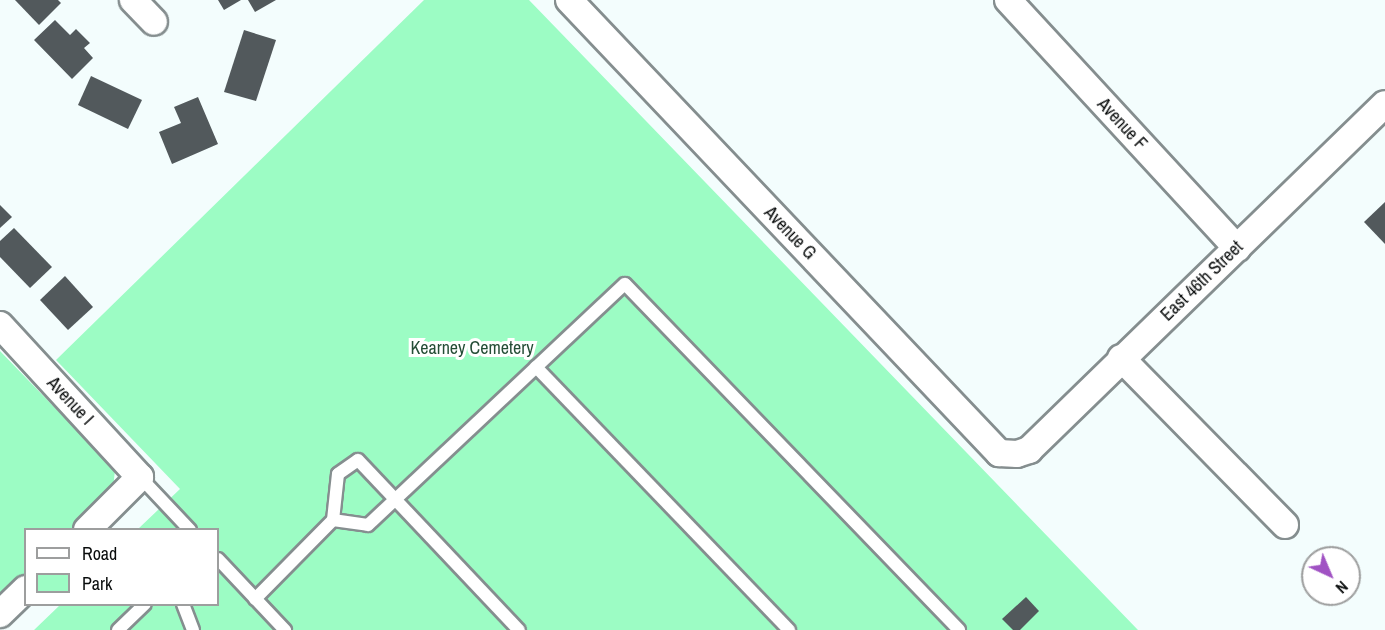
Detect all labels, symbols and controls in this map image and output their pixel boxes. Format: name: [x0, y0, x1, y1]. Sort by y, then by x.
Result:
street label: Avenue F: [1093, 94, 1151, 154]
street label: Avenue G: [760, 202, 820, 264]
street label: East 46th Street: [1156, 236, 1248, 326]
park label: Kearney Cemetery: [410, 337, 534, 359]
street label: Avenue I: [42, 372, 98, 430]
legend: [24, 528, 219, 606]
text: Road: [82, 541, 117, 566]
north arrow: [1301, 546, 1361, 606]
text: Park: [82, 571, 112, 596]
text: N: [1331, 576, 1353, 599]

